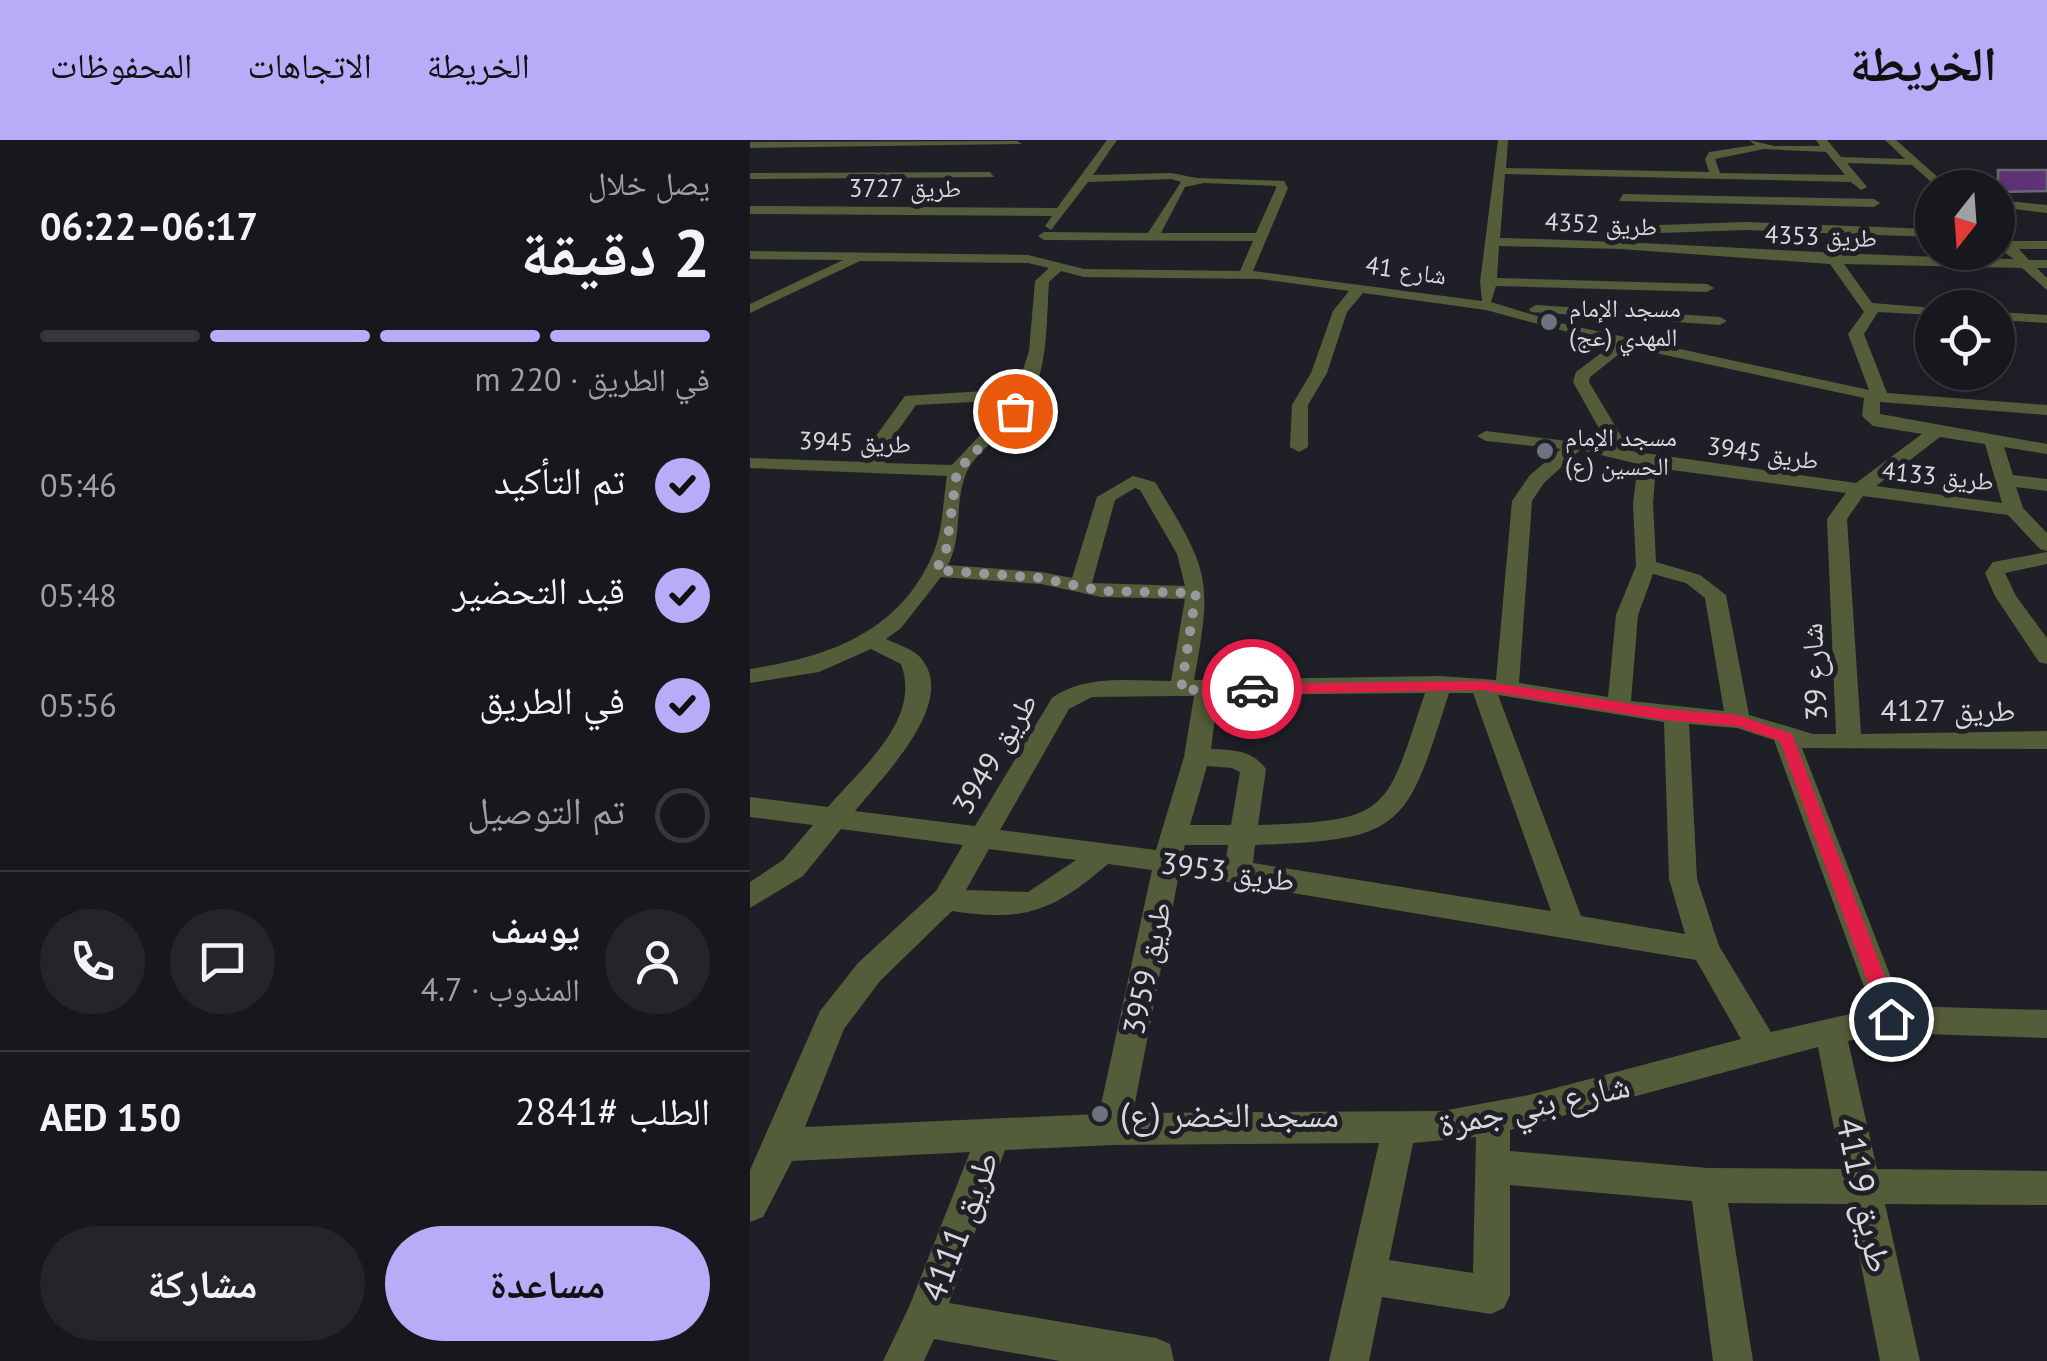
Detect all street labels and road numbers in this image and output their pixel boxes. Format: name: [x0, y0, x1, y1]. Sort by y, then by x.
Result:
street label: طريق 3727: [849, 172, 961, 204]
street label: طريق 4352: [1544, 205, 1658, 243]
street label: طريق 4353: [1764, 218, 1878, 254]
street label: شارع 41: [1363, 248, 1449, 292]
street label: طريق 3945: [798, 424, 912, 460]
street label: طريق 3945: [1705, 429, 1821, 477]
street label: طريق 4133: [1880, 454, 1996, 498]
street label: شارع 39: [1791, 622, 1836, 722]
street label: طريق 3949: [943, 685, 1045, 821]
street label: طريق 4127: [1881, 690, 2015, 729]
street label: طريق 3953: [1158, 842, 1298, 900]
street label: طريق 3959: [1113, 898, 1179, 1038]
street label: شارع بني جمرة: [1434, 1061, 1635, 1152]
street label: طريق 4119: [1826, 1113, 1904, 1277]
street label: طريق 4111: [909, 1144, 1009, 1308]

